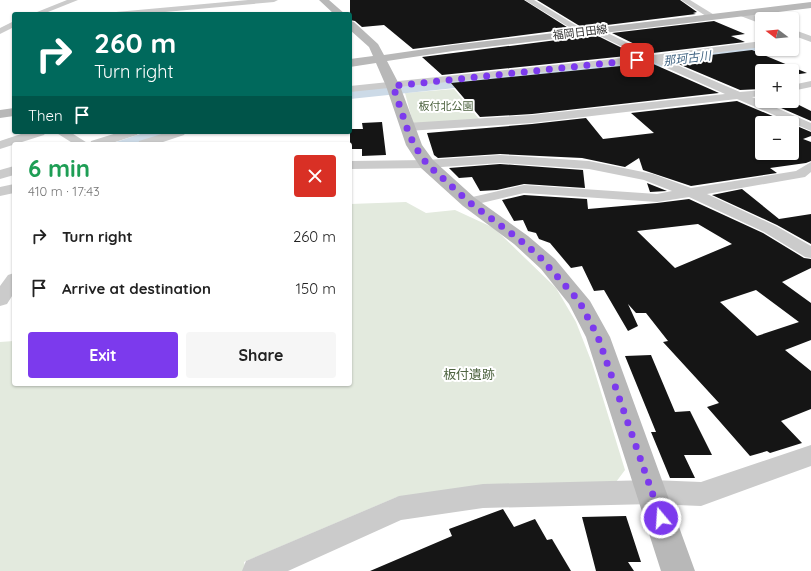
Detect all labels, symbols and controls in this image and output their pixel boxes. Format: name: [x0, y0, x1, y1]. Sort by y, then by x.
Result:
north arrow: [755, 12, 799, 56]
map controls: [755, 12, 799, 160]
street label: 福岡日田線: [552, 22, 608, 42]
text: 260 m: [94, 25, 176, 60]
icon: right: [28, 28, 80, 80]
pin: [620, 43, 654, 77]
water label: 那珂古川: [662, 47, 714, 68]
icon: arrive: [626, 49, 648, 71]
text: Turn right: [94, 60, 174, 83]
button: +: [755, 64, 799, 108]
park label: 板付北公園: [419, 99, 474, 113]
icon: arrive: [71, 104, 93, 126]
text: Then: [28, 106, 63, 125]
button: −: [755, 116, 799, 160]
text: 6 min: [28, 153, 90, 183]
button: close: [294, 155, 336, 197]
text: 410 m · 17:43: [28, 183, 100, 199]
icon: right: [28, 225, 50, 247]
text: Turn right: [62, 227, 133, 246]
text: 260 m: [293, 227, 336, 246]
icon: arrive: [28, 277, 50, 299]
text: Arrive at destination: [62, 279, 211, 298]
text: 150 m: [296, 279, 336, 298]
button: Exit: [28, 332, 178, 378]
button: Share: [186, 332, 336, 378]
park label: 板付遺跡: [443, 366, 495, 382]
position arrow: [640, 497, 682, 539]

